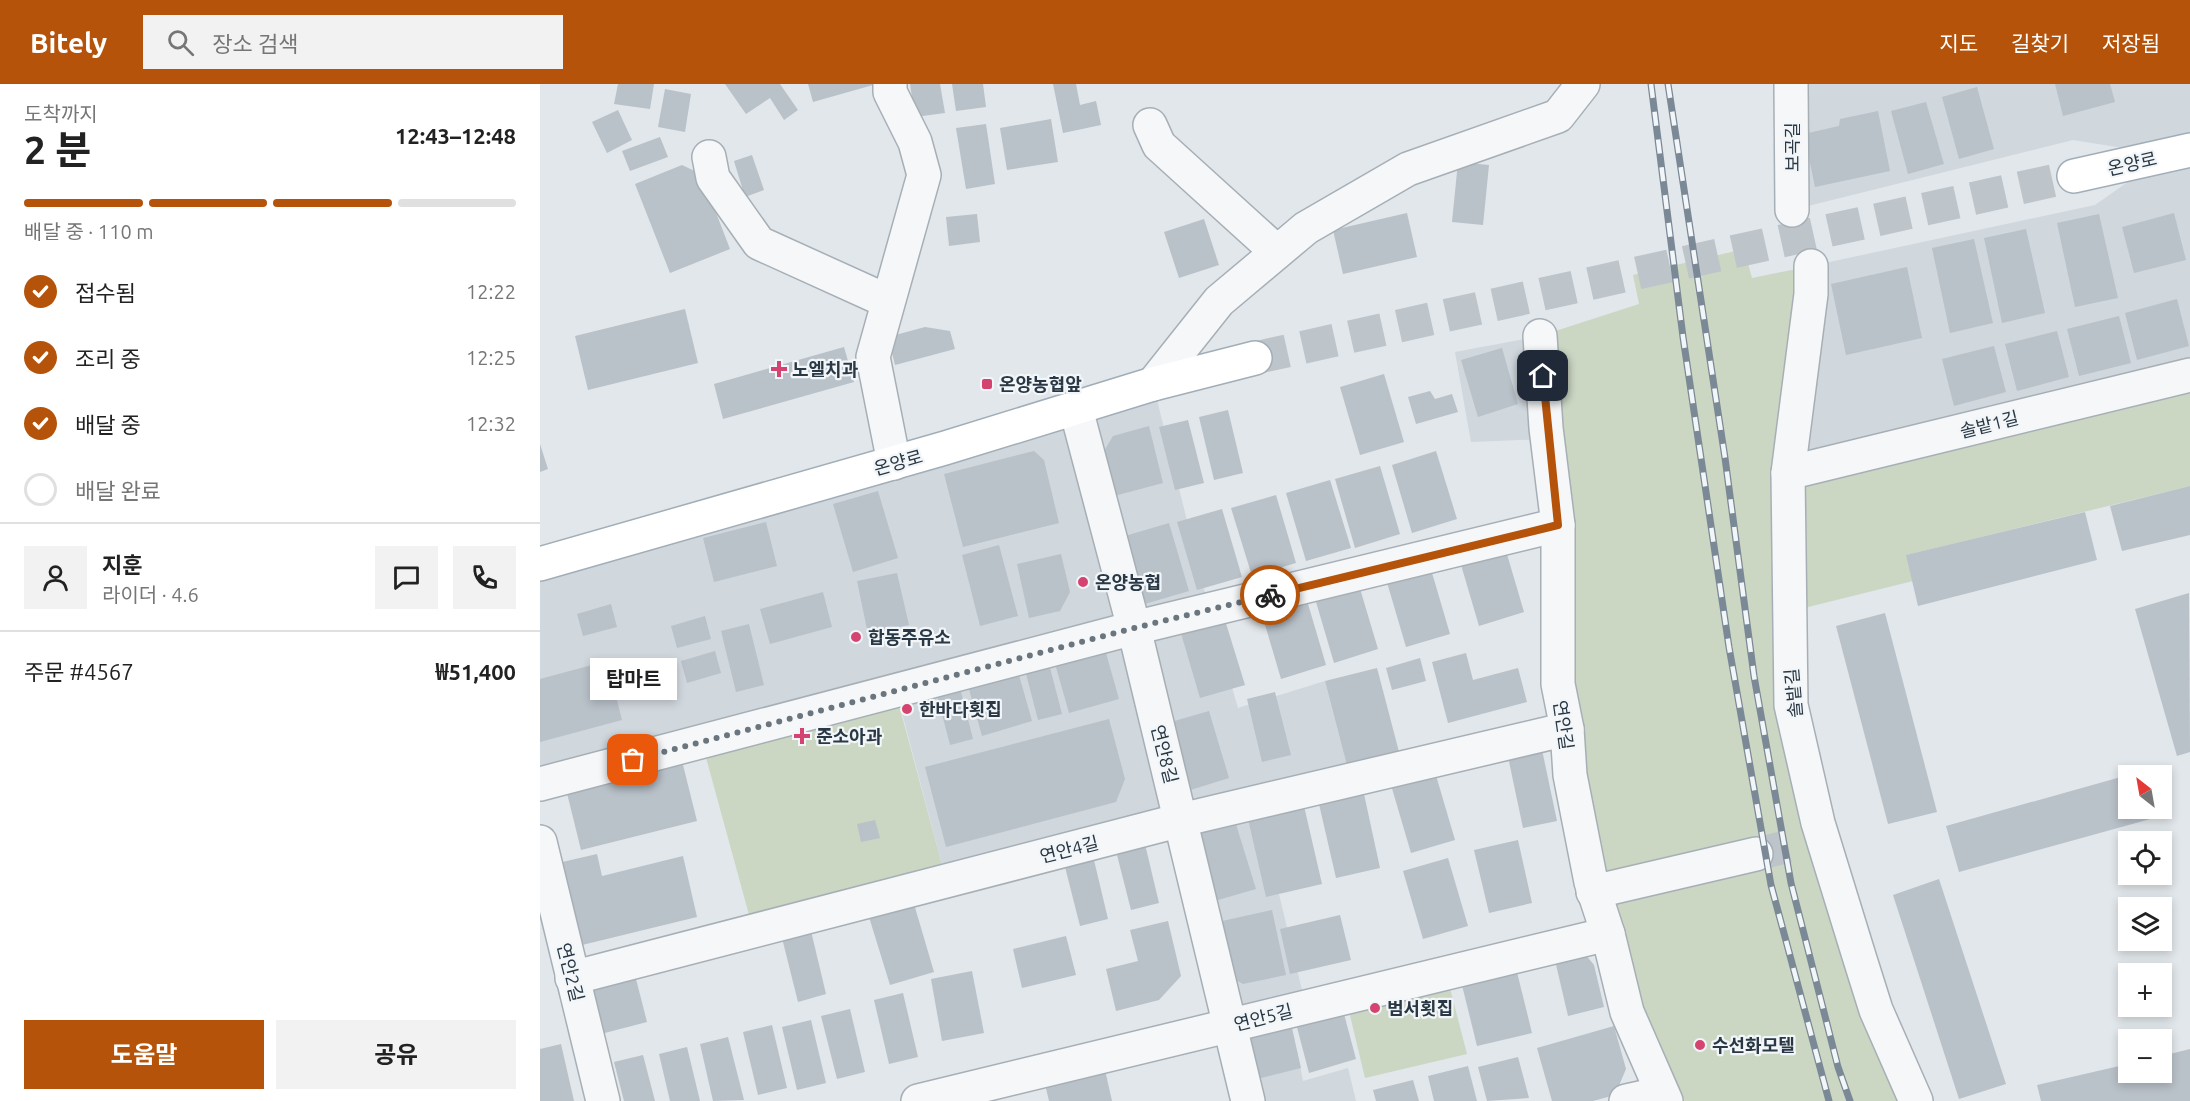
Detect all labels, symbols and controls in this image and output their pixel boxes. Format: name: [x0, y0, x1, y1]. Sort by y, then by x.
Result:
search box: [143, 15, 563, 69]
icon: search: [164, 26, 197, 59]
text: Bitely: [30, 27, 107, 58]
text: 장소 검색: [212, 31, 298, 56]
text: 지도: [1939, 31, 1978, 55]
text: 길찾기: [2011, 31, 2069, 55]
text: 저장됨: [2102, 31, 2160, 55]
text: 도착까지: [24, 102, 98, 125]
street label: 보곡길: [1782, 122, 1802, 172]
text: 12:43–12:48: [395, 123, 516, 148]
text: 2 분: [24, 128, 91, 171]
street label: 온양로: [2106, 148, 2158, 178]
text: 배달 중 · 110 m: [24, 220, 154, 243]
icon: check: [24, 275, 57, 308]
text: 접수됨: [75, 280, 136, 305]
text: 12:22: [466, 280, 516, 303]
icon: check: [24, 341, 57, 374]
text: 조리 중: [75, 346, 141, 371]
text: 12:25: [466, 346, 516, 369]
pin: [1517, 350, 1568, 401]
place label: 노엘치과: [792, 359, 859, 379]
icon: home: [1526, 359, 1559, 392]
marker: 노엘치과: [770, 360, 788, 378]
place label: 온양농협앞: [999, 374, 1082, 394]
marker: 온양농협앞: [980, 377, 994, 391]
icon: check: [24, 407, 57, 440]
street label: 솔밭1길: [1958, 407, 2020, 441]
text: 배달 중: [75, 412, 141, 437]
text: 12:32: [466, 412, 516, 435]
street label: 온양로: [871, 446, 925, 478]
text: 배달 완료: [75, 478, 161, 503]
button: person: [24, 546, 87, 609]
button: chat: [375, 546, 438, 609]
button: phone: [453, 546, 516, 609]
text: 지훈: [102, 552, 142, 577]
courier: [1240, 565, 1300, 625]
place label: 온양농협: [1095, 572, 1161, 592]
marker: 온양농협: [1076, 575, 1090, 589]
icon: bike: [1254, 579, 1287, 612]
text: 라이더 · 4.6: [102, 583, 199, 606]
place label: 합동주유소: [868, 627, 951, 647]
marker: 합동주유소: [849, 630, 863, 644]
callout: 탑마트: [590, 658, 676, 700]
text: 주문 #4567: [24, 659, 134, 684]
text: ₩51,400: [436, 659, 516, 684]
text: 탑마트: [606, 667, 661, 690]
street label: 솔밭길: [1781, 667, 1805, 719]
place label: 한바다횟집: [919, 699, 1002, 719]
street label: 연안길: [1551, 699, 1577, 751]
marker: 한바다횟집: [900, 702, 914, 716]
street label: 연안8길: [1148, 723, 1182, 785]
place label: 준소아과: [816, 726, 883, 746]
marker: 준소아과: [793, 727, 811, 745]
pin: [607, 734, 658, 785]
icon: bag: [616, 743, 649, 776]
north arrow: [2118, 765, 2172, 819]
map controls: [2118, 765, 2172, 1083]
button: locate: [2118, 831, 2172, 885]
street label: 연안4길: [1038, 832, 1100, 866]
button: layers: [2118, 897, 2172, 951]
street label: 연안2길: [554, 941, 588, 1003]
button: +: [2118, 963, 2172, 1017]
place label: 범서횟집: [1387, 998, 1453, 1018]
street label: 연안5길: [1232, 1000, 1294, 1034]
marker: 범서횟집: [1368, 1001, 1382, 1015]
button: 도움말: [24, 1020, 264, 1089]
button: 공유: [276, 1020, 516, 1089]
button: −: [2118, 1029, 2172, 1083]
place label: 수선화모텔: [1712, 1035, 1795, 1055]
marker: 수선화모텔: [1693, 1038, 1707, 1052]

